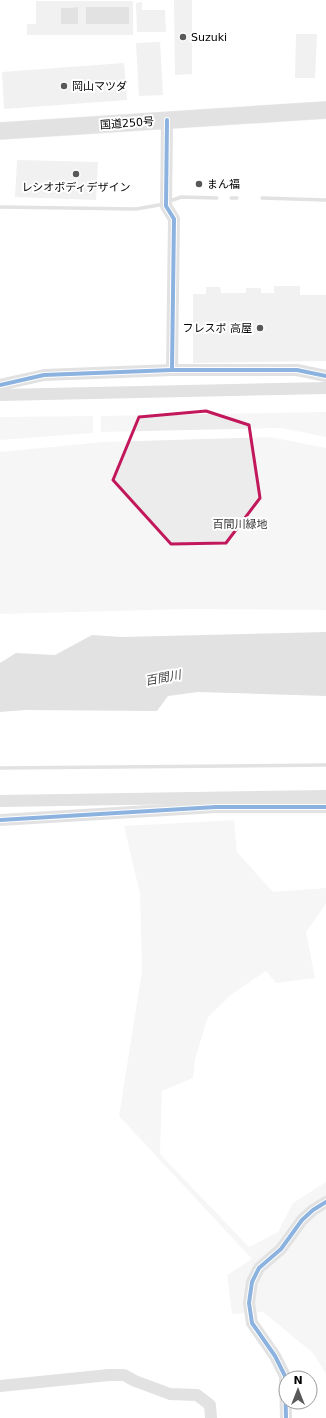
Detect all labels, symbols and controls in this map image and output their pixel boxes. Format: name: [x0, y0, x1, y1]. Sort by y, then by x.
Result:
place label: Suzuki: [191, 31, 227, 44]
marker: Suzuki: [178, 32, 188, 42]
place label: 岡山マツダ: [72, 80, 127, 93]
marker: 岡山マツダ: [59, 81, 69, 91]
street label: 国道250号: [100, 115, 154, 132]
marker: レシオボディデザイン: [71, 169, 81, 179]
place label: まん福: [207, 178, 240, 191]
marker: まん福: [194, 179, 204, 189]
place label: レシオボディデザイン: [21, 181, 131, 194]
place label: フレスポ 高屋: [183, 322, 252, 335]
marker: フレスポ 高屋: [255, 323, 265, 333]
park label: 百間川緑地: [213, 518, 268, 531]
water label: 百間川: [144, 667, 184, 688]
north arrow: [278, 1370, 318, 1410]
text: N: [293, 1374, 303, 1387]

